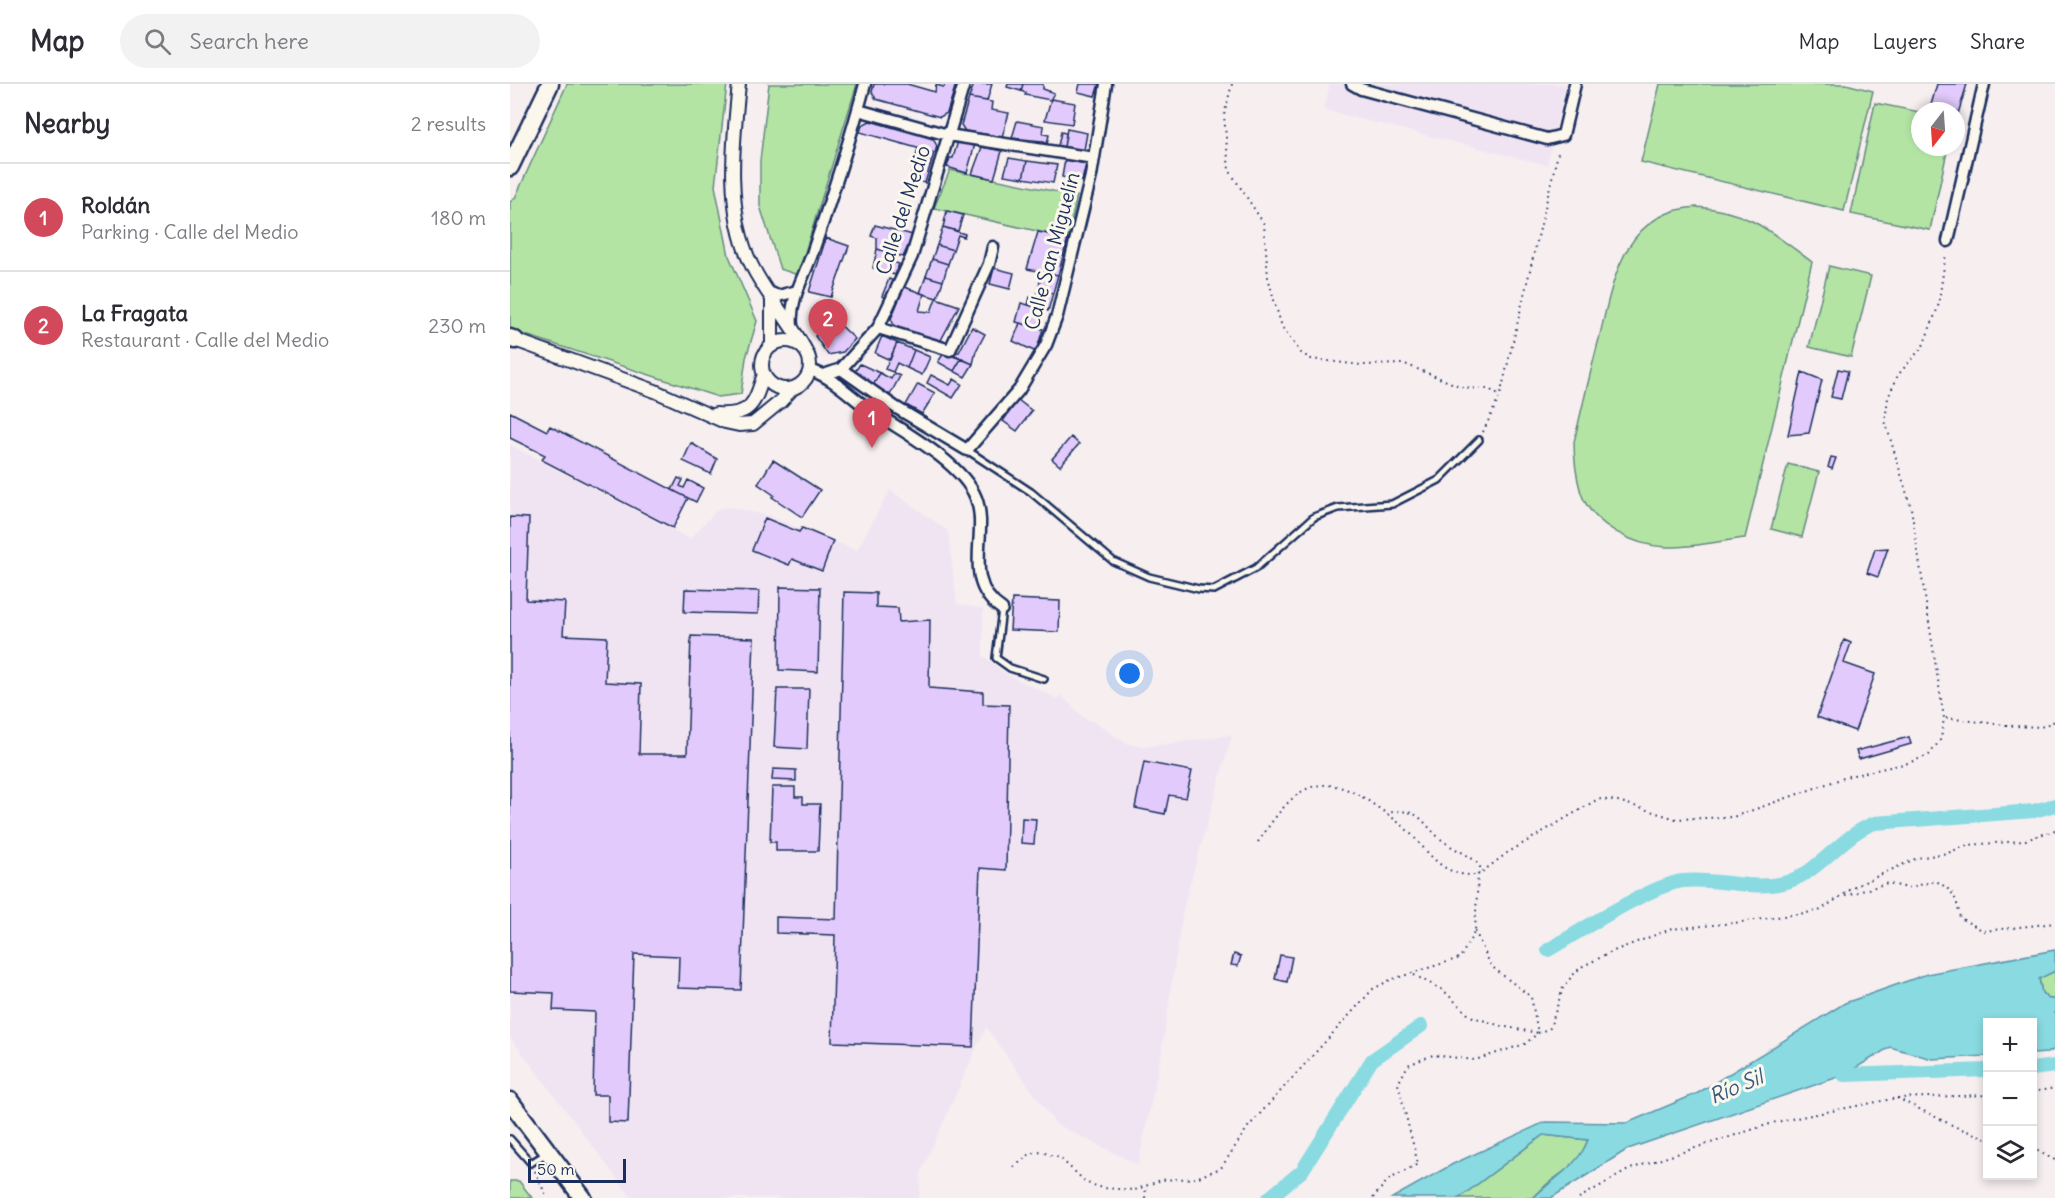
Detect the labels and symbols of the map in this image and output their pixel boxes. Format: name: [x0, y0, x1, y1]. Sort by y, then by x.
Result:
north arrow: [1911, 102, 1965, 156]
street label: Calle del Medio: [870, 142, 935, 278]
street label: Calle San Miguelín: [1018, 169, 1085, 333]
pin: 2: [808, 300, 848, 349]
pin: 1: [852, 398, 892, 448]
your location: [1115, 659, 1144, 688]
water label: Río Sil: [1705, 1062, 1770, 1110]
scale bar: [528, 1156, 626, 1184]

